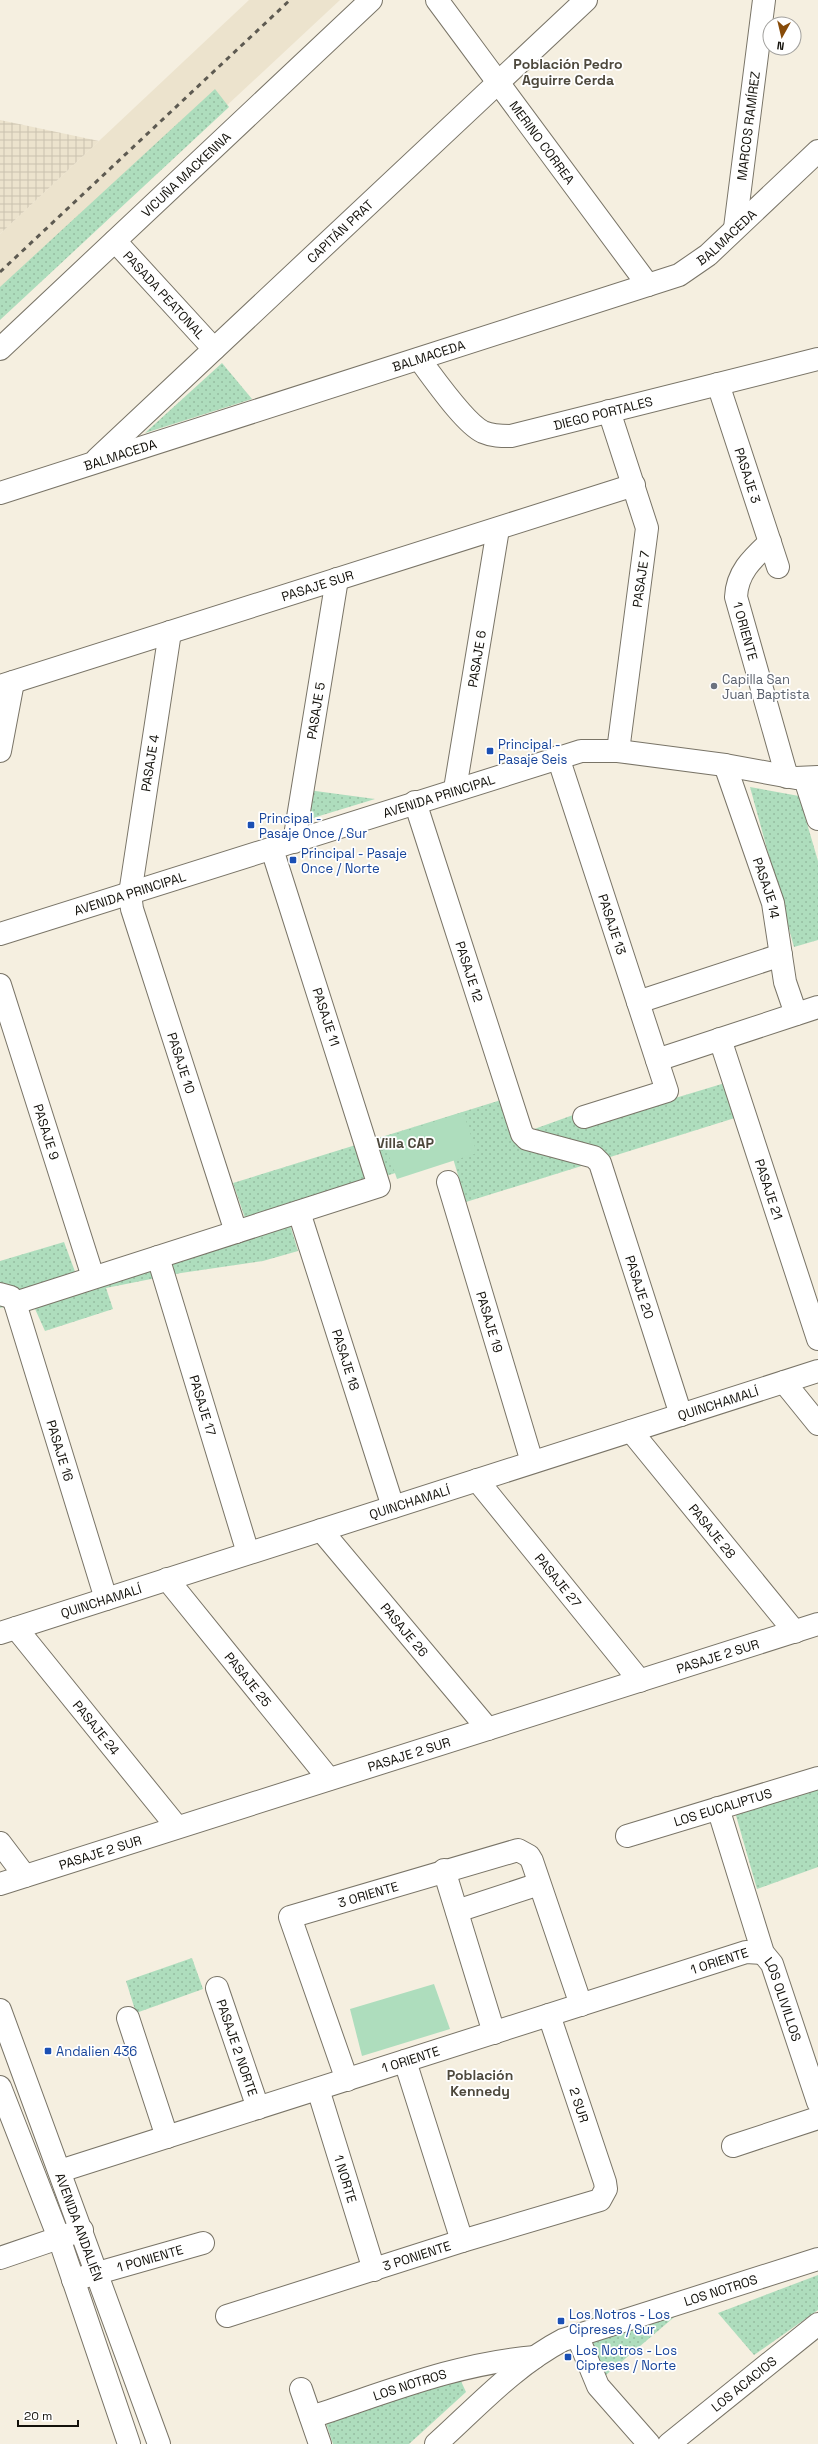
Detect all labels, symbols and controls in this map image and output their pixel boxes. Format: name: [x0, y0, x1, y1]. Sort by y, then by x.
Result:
north arrow: [762, 16, 802, 56]
text: N: [776, 38, 785, 53]
district label: Población Pedro Aguirre Cerda: [513, 55, 623, 89]
street label: MARCOS RAMÍREZ: [733, 70, 763, 181]
street label: MERINO CORREA: [506, 97, 579, 187]
street label: VICUÑA MACKENNA: [137, 128, 234, 220]
street label: CAPITÁN PRAT: [303, 195, 377, 266]
street label: BALMACEDA: [693, 205, 760, 269]
street label: PASADA PEATONAL: [120, 247, 209, 342]
street label: BALMACEDA: [390, 336, 467, 375]
street label: DIEGO PORTALES: [552, 392, 654, 434]
street label: BALMACEDA: [81, 435, 159, 474]
street label: PASAJE 3: [731, 445, 765, 505]
street label: PASAJE 7: [629, 550, 653, 608]
street label: PASAJE SUR: [279, 566, 356, 605]
street label: 1 ORIENTE: [729, 600, 762, 662]
street label: PASAJE 6: [463, 629, 490, 689]
place label: Capilla San Juan Baptista: [722, 671, 810, 703]
street label: PASAJE 5: [302, 681, 329, 741]
marker: Capilla San Juan Baptista: [709, 681, 719, 691]
street label: PASAJE 4: [137, 733, 163, 793]
place label: Principal - Pasaje Seis: [498, 736, 567, 768]
marker: Principal - Pasaje Seis: [485, 746, 495, 756]
street label: AVENIDA PRINCIPAL: [381, 770, 497, 821]
place label: Principal - Pasaje Once / Sur: [259, 810, 367, 842]
marker: Principal - Pasaje Once / Sur: [246, 820, 256, 830]
place label: Principal - Pasaje Once / Norte: [301, 845, 407, 877]
marker: Principal - Pasaje Once / Norte: [288, 855, 298, 865]
street label: PASAJE 14: [749, 855, 784, 920]
street label: AVENIDA PRINCIPAL: [72, 868, 188, 919]
street label: PASAJE 13: [595, 892, 631, 957]
street label: PASAJE 12: [452, 939, 487, 1004]
street label: PASAJE 11: [309, 986, 343, 1048]
street label: PASAJE 10: [164, 1030, 199, 1096]
street label: PASAJE 9: [30, 1102, 64, 1162]
district label: Villa CAP: [376, 1134, 434, 1152]
street label: PASAJE 21: [751, 1157, 787, 1222]
street label: PASAJE 20: [622, 1253, 658, 1321]
street label: PASAJE 19: [473, 1289, 507, 1355]
street label: PASAJE 18: [328, 1327, 364, 1392]
street label: PASAJE 17: [186, 1373, 220, 1438]
street label: QUINCHAMALÍ: [675, 1382, 761, 1424]
street label: PASAJE 16: [43, 1418, 78, 1483]
street label: QUINCHAMALÍ: [367, 1481, 452, 1523]
street label: PASAJE 28: [685, 1500, 740, 1562]
street label: PASAJE 27: [531, 1550, 585, 1611]
street label: QUINCHAMALÍ: [58, 1580, 144, 1622]
street label: PASAJE 26: [377, 1599, 432, 1660]
street label: PASAJE 2 SUR: [674, 1635, 761, 1677]
street label: PASAJE 25: [221, 1648, 276, 1710]
street label: PASAJE 24: [69, 1697, 124, 1758]
street label: PASAJE 2 SUR: [365, 1733, 452, 1775]
street label: LOS EUCALIPTUS: [672, 1784, 774, 1830]
street label: PASAJE 2 SUR: [57, 1831, 144, 1873]
street label: 3 ORIENTE: [336, 1877, 400, 1911]
street label: 1 ORIENTE: [688, 1943, 750, 1978]
street label: LOS OLIVILLOS: [761, 1953, 806, 2043]
street label: PASAJE 2 NORTE: [213, 1997, 262, 2098]
street label: 1 ORIENTE: [379, 2042, 442, 2076]
place label: Andalien 436: [56, 2043, 137, 2060]
marker: Andalien 436: [43, 2046, 53, 2056]
district label: Población Kennedy: [447, 2066, 513, 2100]
street label: 2 SUR: [565, 2085, 593, 2125]
street label: 1 NORTE: [330, 2153, 361, 2205]
street label: AVENIDA ANDALIÉN: [52, 2170, 107, 2283]
street label: 3 PONIENTE: [380, 2237, 453, 2274]
street label: 1 PONIENTE: [115, 2241, 185, 2276]
street label: LOS NOTROS: [682, 2270, 760, 2310]
place label: Los Notros - Los Cipreses / Sur: [569, 2306, 670, 2338]
marker: Los Notros - Los Cipreses / Sur: [556, 2316, 566, 2326]
place label: Los Notros - Los Cipreses / Norte: [576, 2342, 677, 2374]
marker: Los Notros - Los Cipreses / Norte: [563, 2352, 573, 2362]
street label: LOS ACACIOS: [708, 2352, 780, 2415]
street label: LOS NOTROS: [371, 2365, 449, 2404]
scale bar: [18, 2402, 78, 2428]
text: 20 m: [24, 2408, 52, 2424]

